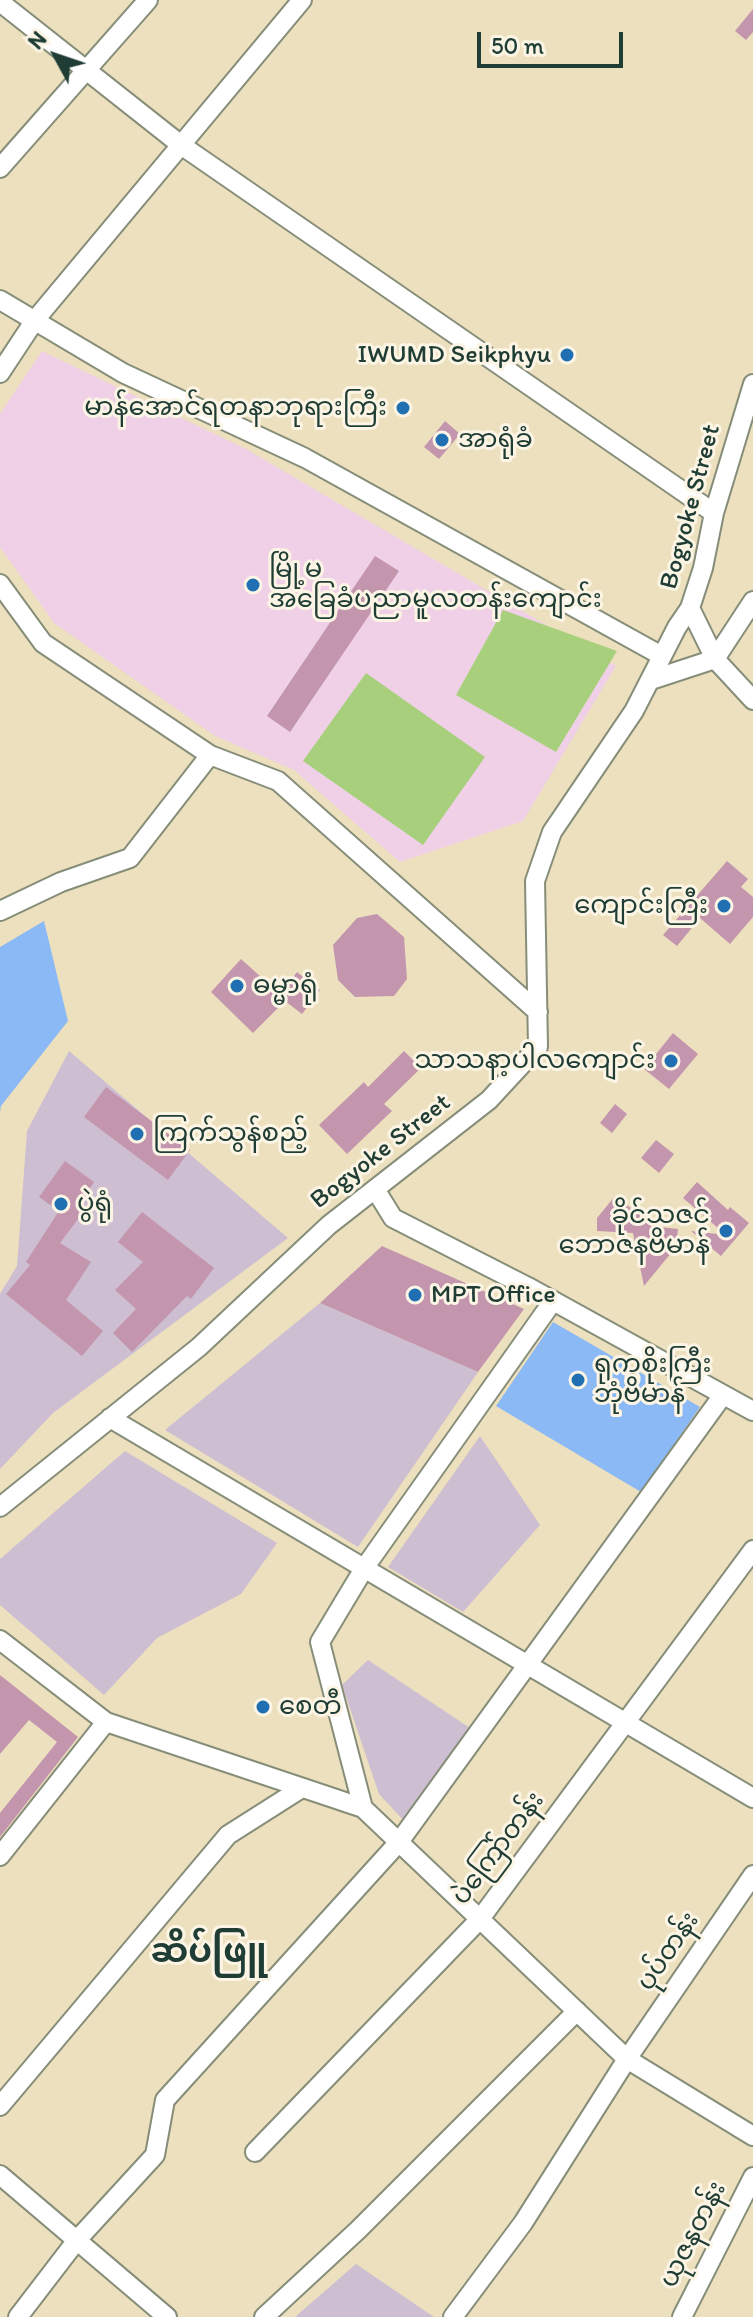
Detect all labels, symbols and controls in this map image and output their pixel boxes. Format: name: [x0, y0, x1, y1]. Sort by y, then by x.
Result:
north arrow: [16, 16, 96, 96]
scale bar: [481, 16, 627, 66]
text: N: [22, 26, 52, 55]
text: 50 m: [491, 31, 544, 60]
place label: IWUMD Seikphyu: [357, 339, 551, 371]
marker: IWUMD Seikphyu: [558, 346, 576, 364]
place label: မာန်အောင်ရတနာဘုရားကြီး: [84, 392, 387, 424]
marker: မာန်အောင်ရတနာဘုရားကြီး: [394, 399, 412, 417]
street label: Bogyoke Street: [654, 421, 728, 593]
place label: အာရုံခံ: [458, 424, 533, 456]
marker: အာရုံခံ: [433, 431, 451, 449]
place label: မြို့မ အခြေခံပညာမူလတန်းကျောင်း: [269, 554, 602, 616]
marker: မြို့မ အခြေခံပညာမူလတန်းကျောင်း: [244, 576, 262, 594]
place label: ကျောင်းကြီး: [574, 890, 708, 922]
marker: ကျောင်းကြီး: [715, 897, 733, 915]
place label: ဓမ္မာရုံ: [253, 970, 318, 1002]
marker: ဓမ္မာရုံ: [228, 977, 246, 995]
place label: သာသနာ့ပါလကျောင်း: [414, 1045, 655, 1077]
marker: သာသနာ့ပါလကျောင်း: [662, 1052, 680, 1070]
street label: Bogyoke Street: [305, 1088, 457, 1216]
place label: ကြက်သွန်စည့်: [153, 1118, 308, 1150]
marker: ကြက်သွန်စည့်: [128, 1125, 146, 1143]
place label: ပွဲရုံ: [77, 1188, 112, 1220]
marker: ပွဲရုံ: [52, 1195, 70, 1213]
place label: ခိုင်သဇင် ဘောဇနဗိမာန်: [558, 1200, 710, 1262]
marker: ခိုင်သဇင် ဘောဇနဗိမာန်: [717, 1222, 735, 1240]
place label: MPT Office: [431, 1279, 556, 1311]
marker: MPT Office: [406, 1286, 424, 1304]
place label: ရုက္ခစိုးကြီး ဘုံဗိမာန်: [594, 1349, 712, 1410]
marker: ရုက္ခစိုးကြီး ဘုံဗိမာန်: [569, 1371, 587, 1389]
place label: စေတီ: [279, 1691, 342, 1723]
marker: စေတီ: [254, 1698, 272, 1716]
street label: ပဲကြော်တန်း: [446, 1786, 552, 1912]
street label: ပုပ်တန်း: [631, 1907, 707, 1997]
district label: ဆိပ်ဖြူ: [150, 1933, 268, 1973]
street label: ယုဇနတန်း: [654, 2177, 734, 2293]

